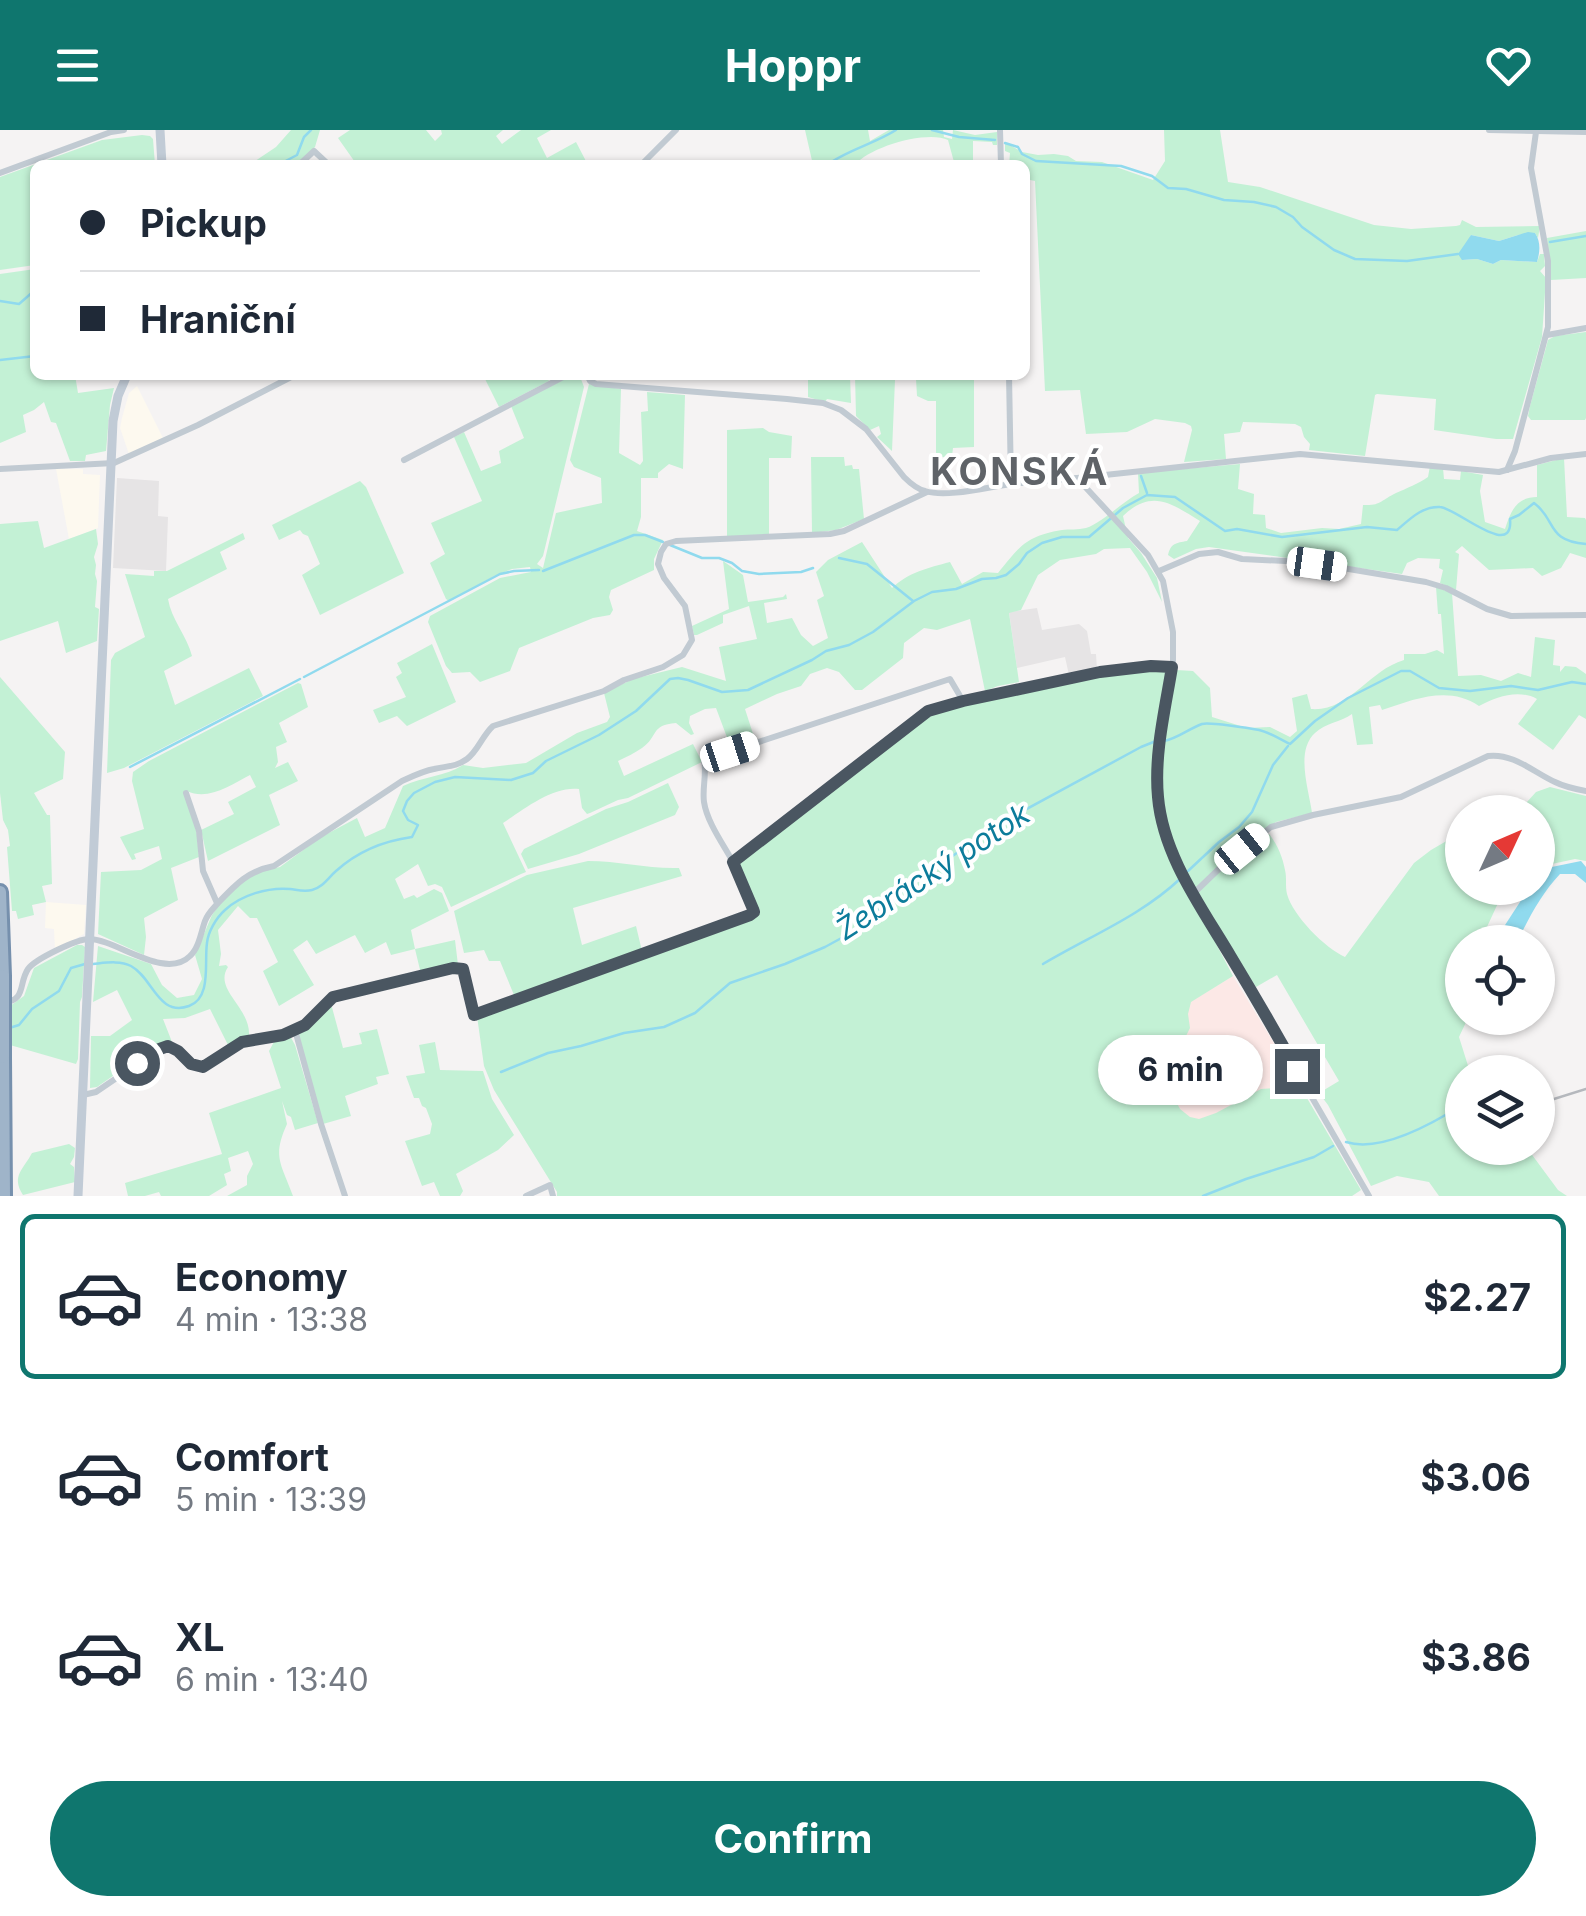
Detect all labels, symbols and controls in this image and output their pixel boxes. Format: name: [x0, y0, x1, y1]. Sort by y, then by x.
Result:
icon: menu: [50, 38, 105, 93]
text: Hoppr: [725, 38, 861, 93]
icon: heart: [1481, 38, 1536, 93]
text: Pickup: [140, 200, 267, 246]
text: Hraniční: [140, 296, 296, 342]
district label: KONSKÁ: [930, 448, 1110, 494]
car: [1285, 545, 1349, 583]
car: [697, 728, 763, 776]
water label: Žebrácký potok: [829, 795, 1036, 947]
north arrow: [1445, 795, 1555, 905]
map controls: [1445, 795, 1555, 1165]
car: [1209, 818, 1275, 880]
button: locate: [1445, 925, 1555, 1035]
callout: 6 min: [1097, 1036, 1262, 1106]
route start: [115, 1041, 160, 1086]
route end: [1275, 1049, 1320, 1094]
text: 6 min: [1137, 1050, 1224, 1089]
button: layers: [1445, 1055, 1555, 1165]
icon: car: [55, 1252, 145, 1342]
text: Economy: [175, 1254, 348, 1300]
text: $2.27: [1423, 1274, 1531, 1320]
text: 4 min · 13:38: [175, 1300, 368, 1339]
icon: car: [55, 1432, 145, 1522]
text: Comfort: [175, 1434, 329, 1480]
text: $3.06: [1421, 1454, 1531, 1500]
text: 5 min · 13:39: [175, 1480, 367, 1519]
icon: car: [55, 1612, 145, 1702]
text: XL: [175, 1614, 225, 1660]
text: $3.86: [1421, 1634, 1531, 1680]
text: 6 min · 13:40: [175, 1660, 369, 1699]
button: Confirm: [50, 1781, 1536, 1896]

